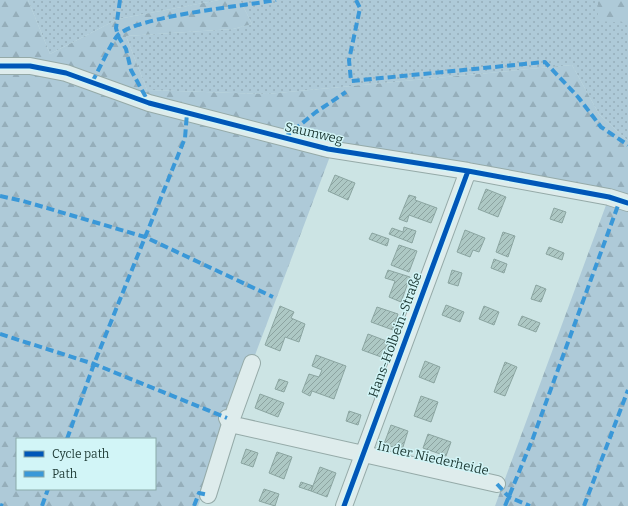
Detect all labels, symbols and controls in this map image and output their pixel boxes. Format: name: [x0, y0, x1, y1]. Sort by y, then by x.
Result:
street label: Saumweg: [283, 119, 345, 147]
street label: Hans-Holbein-Straße: [365, 270, 425, 400]
legend: [16, 438, 156, 490]
street label: In der Niederheide: [376, 438, 490, 478]
text: Cycle path: [52, 447, 110, 461]
text: Path: [52, 467, 78, 481]

